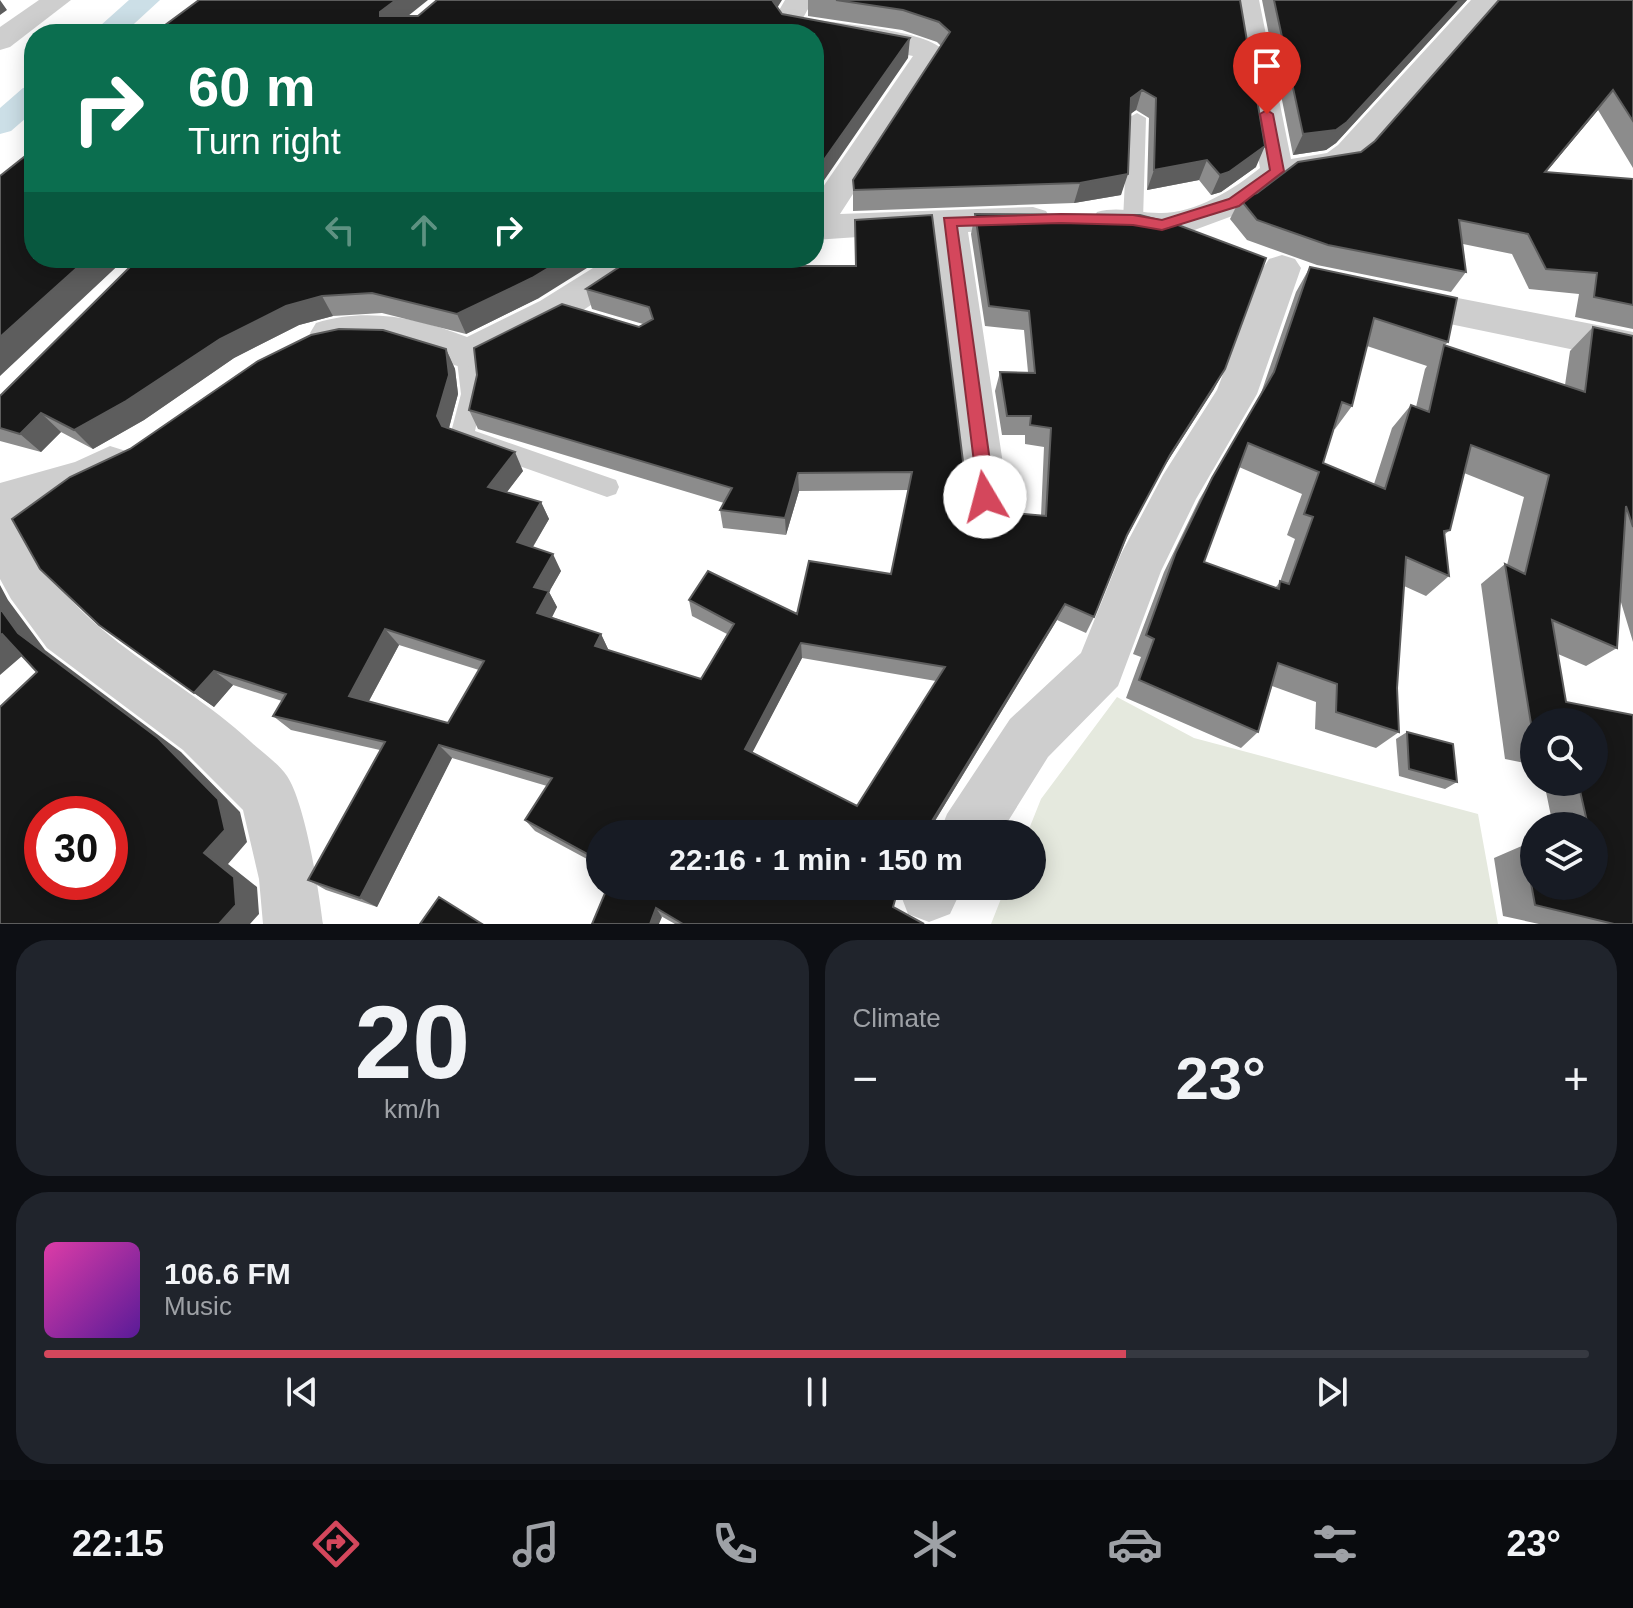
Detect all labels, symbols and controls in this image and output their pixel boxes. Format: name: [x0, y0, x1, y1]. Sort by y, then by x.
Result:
pin: [1233, 32, 1301, 114]
icon: arrive: [1245, 44, 1289, 88]
text: 60 m: [188, 55, 316, 118]
icon: right: [56, 56, 160, 160]
text: Turn right: [188, 121, 341, 162]
icon: left: [318, 208, 362, 252]
icon: ahead: [402, 208, 446, 252]
icon: right: [486, 208, 530, 252]
position arrow: [943, 455, 1027, 539]
map controls: [1520, 708, 1608, 900]
button: search: [1520, 708, 1608, 796]
speed limit sign: 30: [24, 796, 128, 900]
button: layers: [1520, 812, 1608, 900]
text: 22:16 · 1 min · 150 m: [669, 843, 963, 876]
text: 20: [354, 984, 470, 1100]
text: Climate: [853, 1003, 941, 1033]
text: 23°: [1175, 1045, 1266, 1112]
text: −: [853, 1054, 878, 1103]
text: +: [1563, 1054, 1589, 1103]
text: km/h: [384, 1094, 440, 1124]
text: 106.6 FM: [164, 1257, 291, 1290]
text: Music: [164, 1291, 232, 1321]
icon: previous: [280, 1370, 324, 1414]
icon: pause: [795, 1370, 839, 1414]
icon: next: [1310, 1370, 1354, 1414]
icon: directions: [308, 1516, 364, 1572]
icon: music: [508, 1516, 564, 1572]
icon: phone: [707, 1516, 763, 1572]
icon: climate: [907, 1516, 963, 1572]
icon: car: [1107, 1516, 1163, 1572]
icon: filters: [1307, 1516, 1363, 1572]
text: 22:15: [72, 1523, 164, 1564]
text: 23°: [1507, 1523, 1561, 1564]

